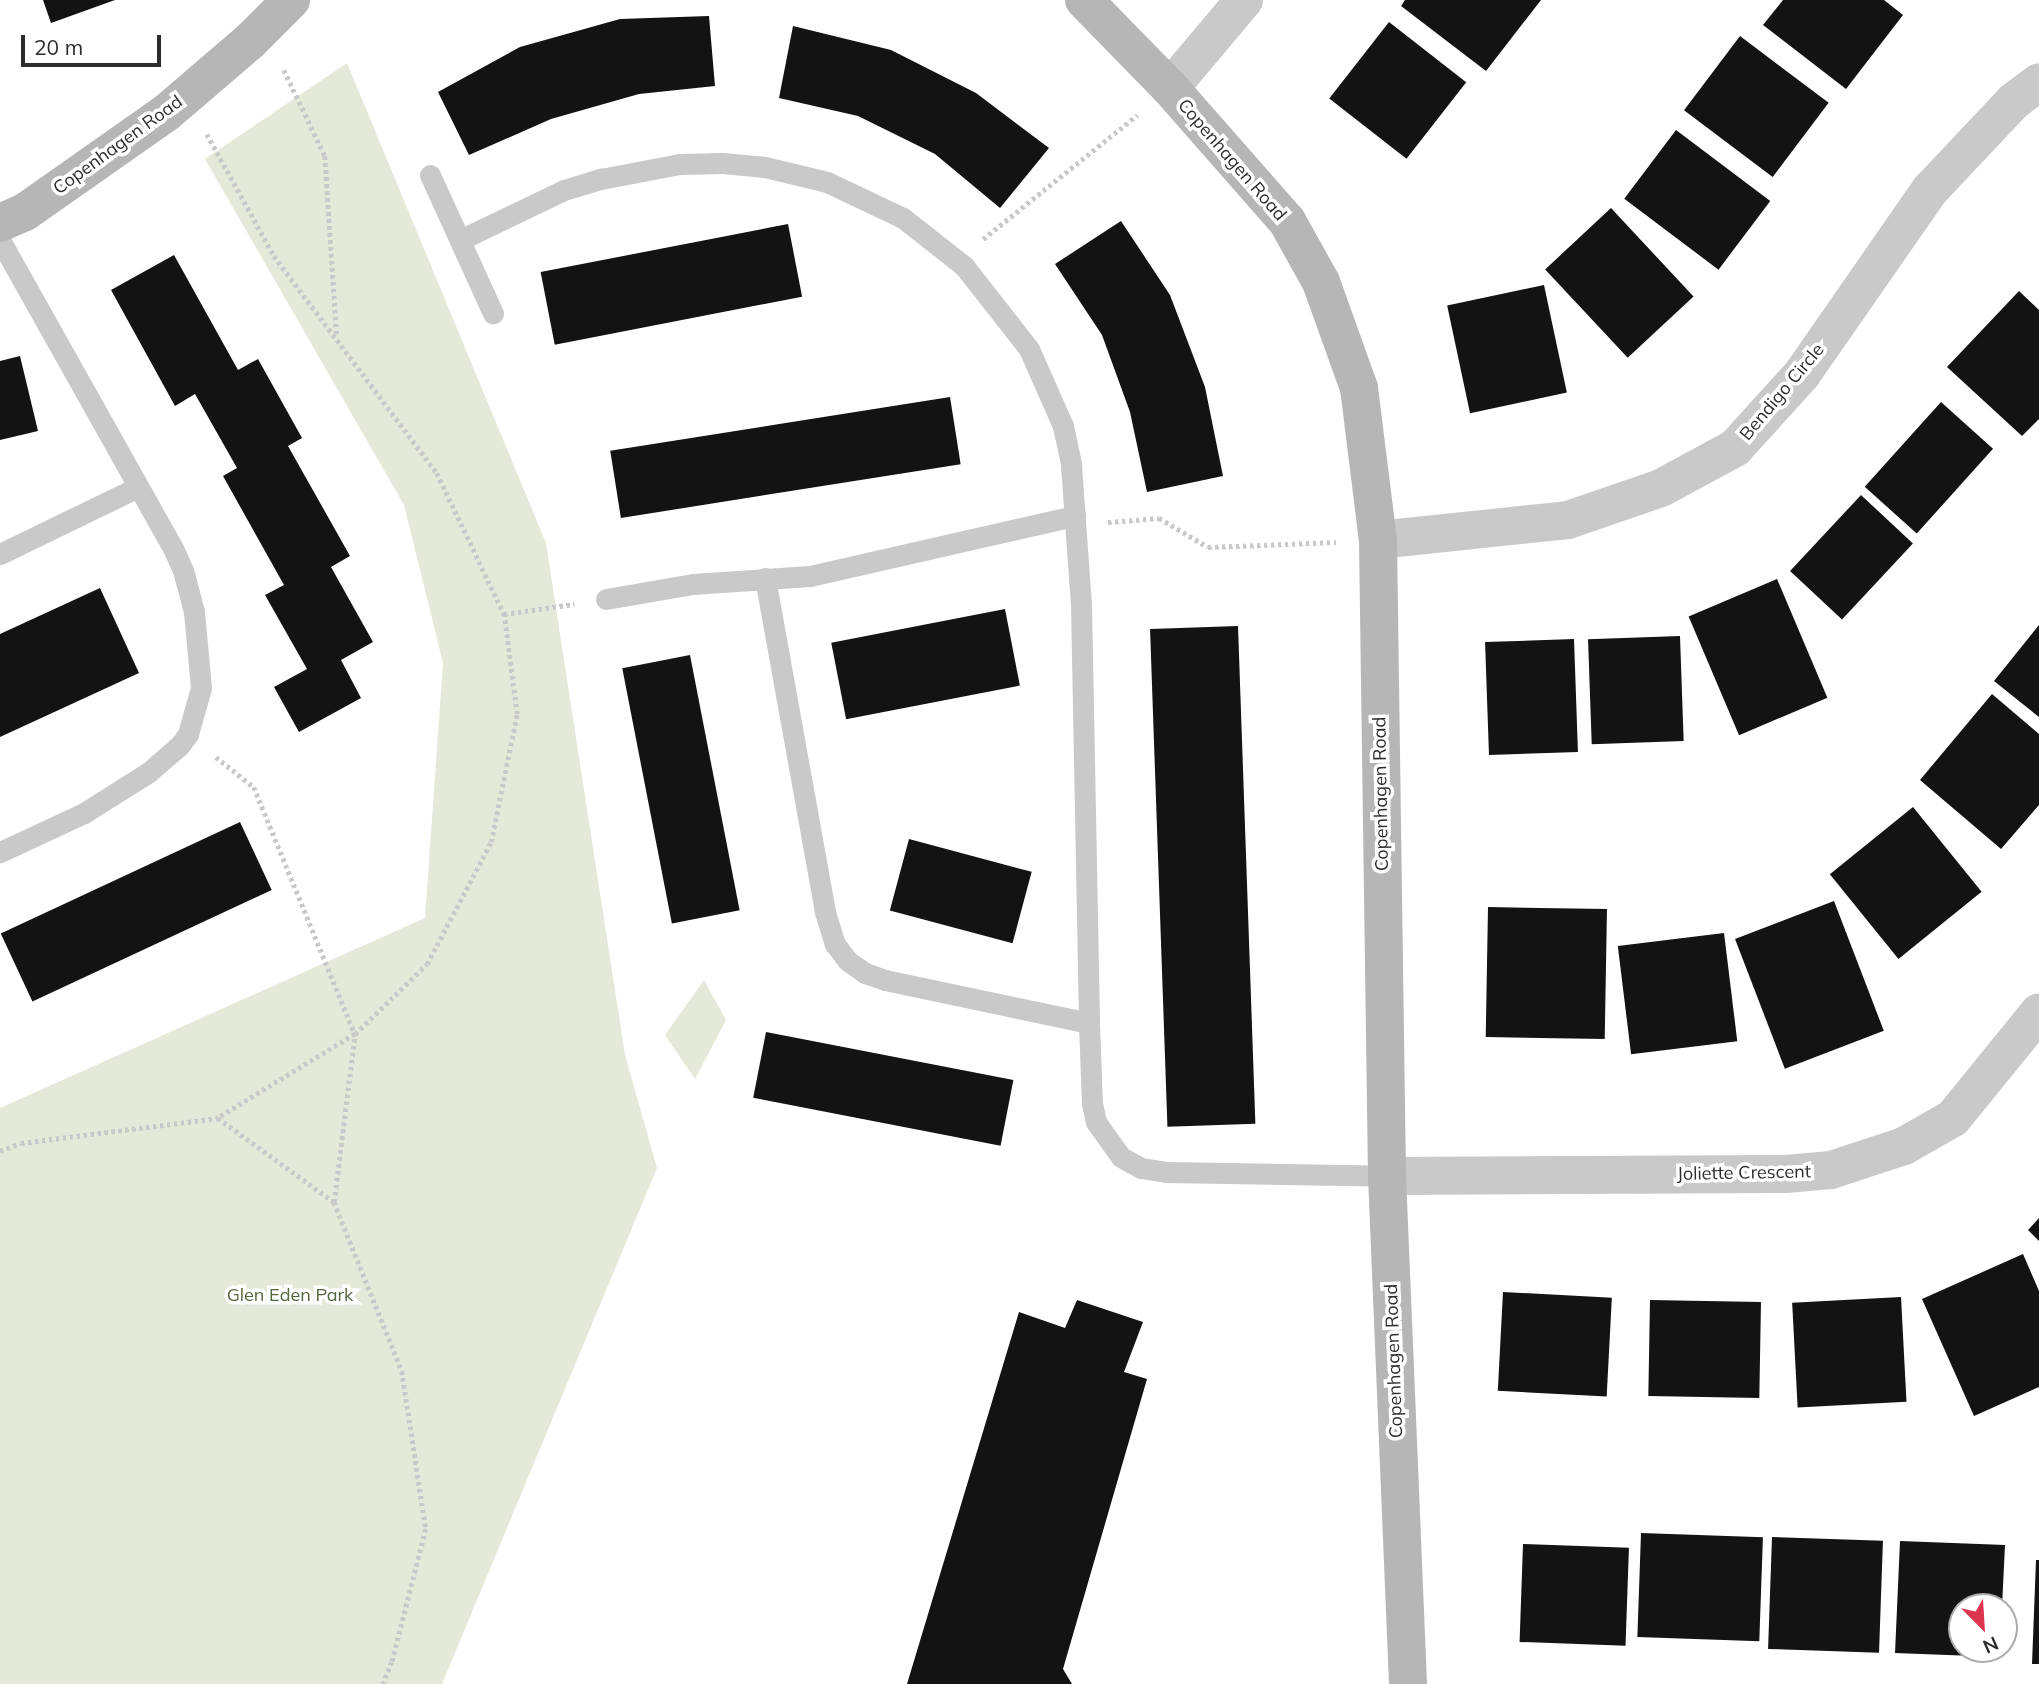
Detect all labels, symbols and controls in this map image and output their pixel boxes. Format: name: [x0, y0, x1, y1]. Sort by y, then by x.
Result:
scale bar: [24, 21, 164, 65]
text: 20 m: [34, 34, 83, 60]
street label: Copenhagen Road: [49, 91, 187, 199]
street label: Copenhagen Road: [1173, 95, 1291, 225]
street label: Bendigo Circle: [1735, 339, 1829, 445]
street label: Copenhagen Road: [1369, 717, 1393, 871]
street label: Joliette Crescent: [1677, 1161, 1811, 1185]
street label: Copenhagen Road: [1381, 1283, 1407, 1439]
park label: Glen Eden Park: [227, 1284, 353, 1306]
north arrow: [1948, 1593, 2018, 1663]
text: N: [1979, 1631, 2002, 1659]

